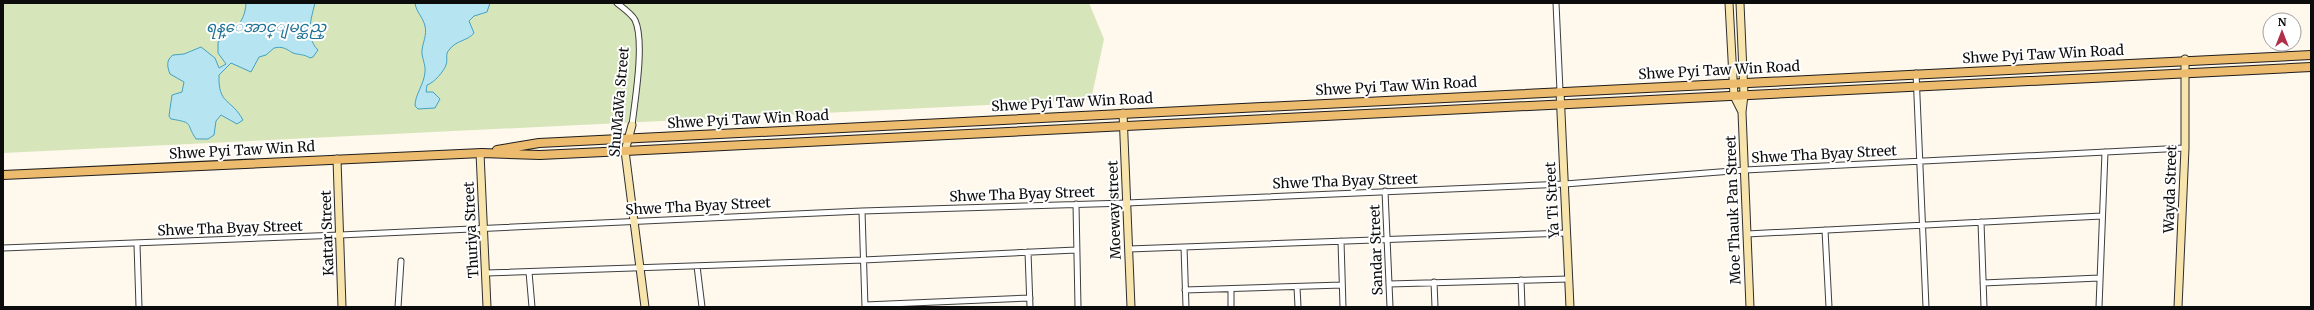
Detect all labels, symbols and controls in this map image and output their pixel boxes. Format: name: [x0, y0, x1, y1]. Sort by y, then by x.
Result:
north arrow: [2262, 12, 2302, 52]
text: N: [2278, 15, 2287, 29]
water label: ရန္ေအာင္ျမင္ဆည္: [206, 17, 327, 40]
street label: Shwe Pyi Taw Win Road: [1962, 41, 2125, 67]
street label: ShuMaWa Street: [605, 46, 633, 158]
street label: Shwe Pyi Taw Win Road: [1638, 57, 1801, 83]
street label: Shwe Pyi Taw Win Road: [1315, 73, 1478, 99]
street label: Shwe Pyi Taw Win Road: [991, 89, 1154, 115]
street label: Shwe Pyi Taw Win Road: [667, 106, 830, 132]
street label: Moe Thauk Pan Street: [1721, 135, 1745, 285]
street label: Shwe Pyi Taw Win Rd: [169, 137, 316, 163]
street label: Shwe Tha Byay Street: [1751, 141, 1898, 167]
street label: Wayda Street: [2159, 144, 2181, 234]
street label: Moeway street: [1103, 160, 1125, 260]
street label: Ya Ti Street: [1541, 161, 1563, 240]
street label: Shwe Tha Byay Street: [1272, 169, 1419, 193]
street label: Thuriya Street: [459, 181, 483, 279]
street label: Shwe Tha Byay Street: [949, 182, 1096, 206]
street label: Kattar Street: [316, 189, 337, 276]
street label: Shwe Tha Byay Street: [625, 193, 772, 219]
street label: Sandar Street: [1365, 204, 1387, 296]
street label: Shwe Tha Byay Street: [157, 216, 304, 240]

